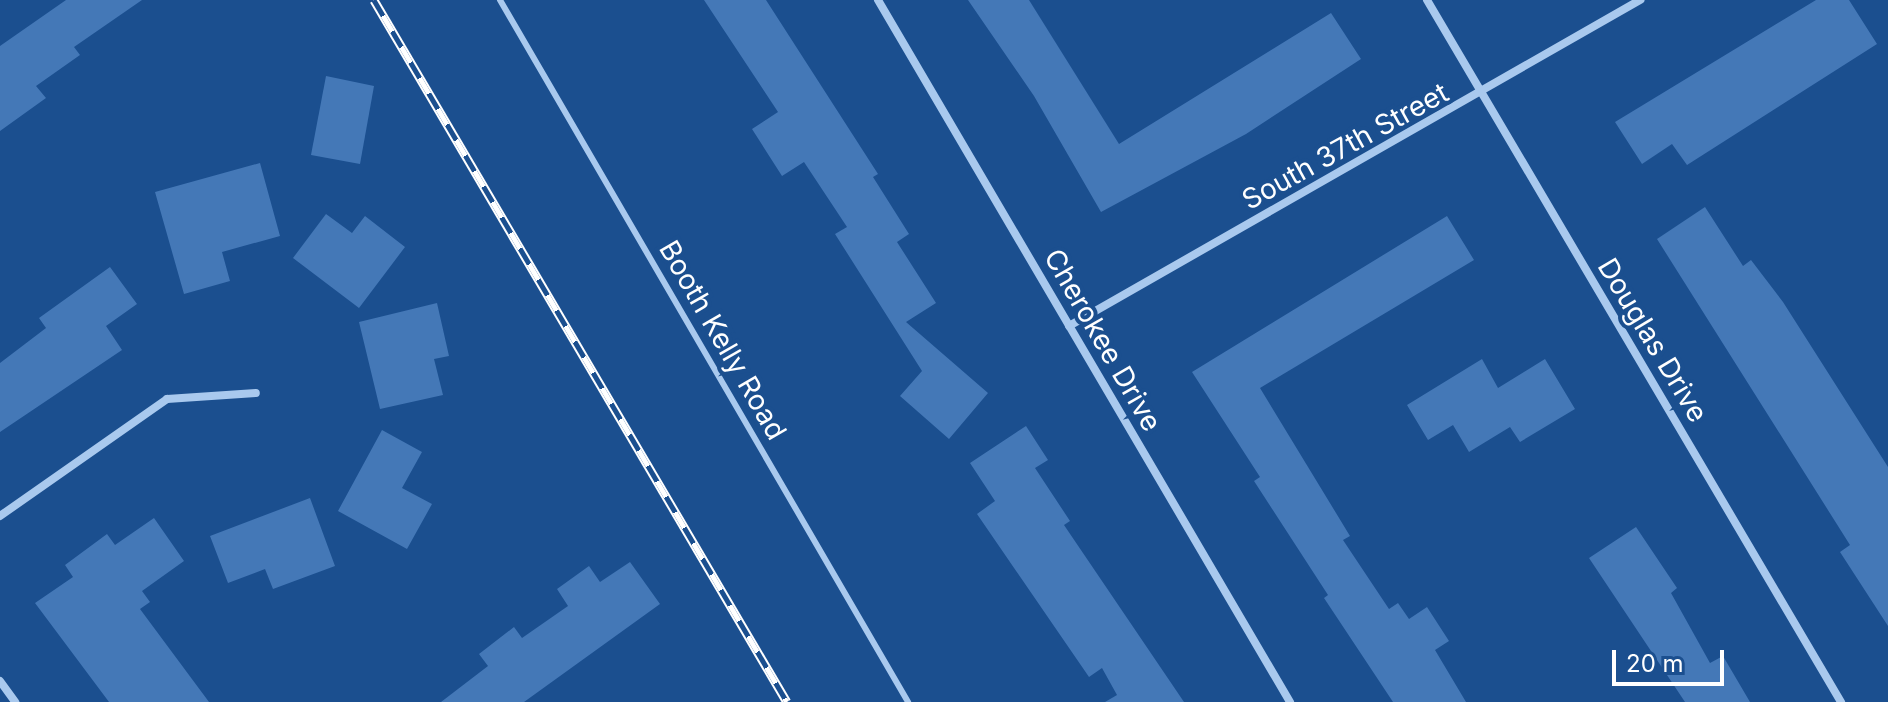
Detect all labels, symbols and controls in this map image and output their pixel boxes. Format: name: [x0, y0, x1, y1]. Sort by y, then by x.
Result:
street label: South 37th Street: [1236, 75, 1454, 217]
street label: Booth Kelly Road: [652, 234, 794, 446]
street label: Cherokee Drive: [1037, 243, 1169, 437]
street label: Douglas Drive: [1591, 252, 1715, 428]
scale bar: [1616, 634, 1728, 684]
text: 20 m: [1626, 649, 1684, 678]

